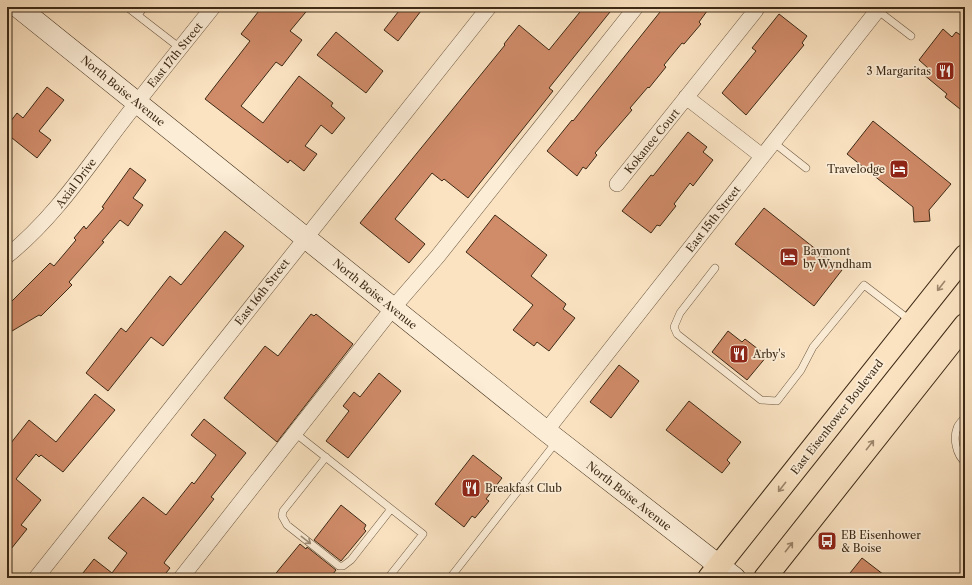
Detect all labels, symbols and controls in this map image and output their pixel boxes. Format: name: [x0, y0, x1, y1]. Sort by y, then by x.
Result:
street label: East 17th Street: [144, 19, 206, 90]
street label: North Boise Avenue: [78, 53, 168, 129]
restaurant icon: 3 Margaritas: [934, 60, 956, 82]
place label: 3 Margaritas: [867, 64, 931, 78]
street label: Kokanee Court: [622, 106, 683, 176]
street label: Axial Drive: [52, 155, 99, 211]
hotel icon: Travelodge: [888, 158, 910, 180]
place label: Travelodge: [827, 162, 885, 176]
street label: East 15th Street: [683, 183, 743, 255]
place label: Baymont by Wyndham: [803, 244, 873, 271]
hotel icon: Baymont by Wyndham: [778, 246, 800, 268]
street label: East 16th Street: [232, 256, 292, 328]
street label: North Boise Avenue: [330, 256, 420, 332]
one-way arrow: [936, 281, 945, 292]
restaurant icon: Arby's: [728, 343, 750, 365]
place label: Arby's: [752, 347, 786, 361]
street label: East Eisenhower Boulevard: [788, 356, 887, 477]
one-way arrow: [865, 440, 874, 451]
street label: North Boise Avenue: [584, 458, 674, 534]
restaurant icon: Breakfast Club: [460, 477, 482, 499]
place label: Breakfast Club: [485, 481, 562, 495]
one-way arrow: [777, 481, 786, 492]
place label: EB Eisenhower & Boise: [841, 528, 921, 555]
bus stop icon: EB Eisenhower & Boise: [816, 530, 838, 552]
one-way arrow: [300, 535, 311, 544]
one-way arrow: [785, 542, 793, 553]

